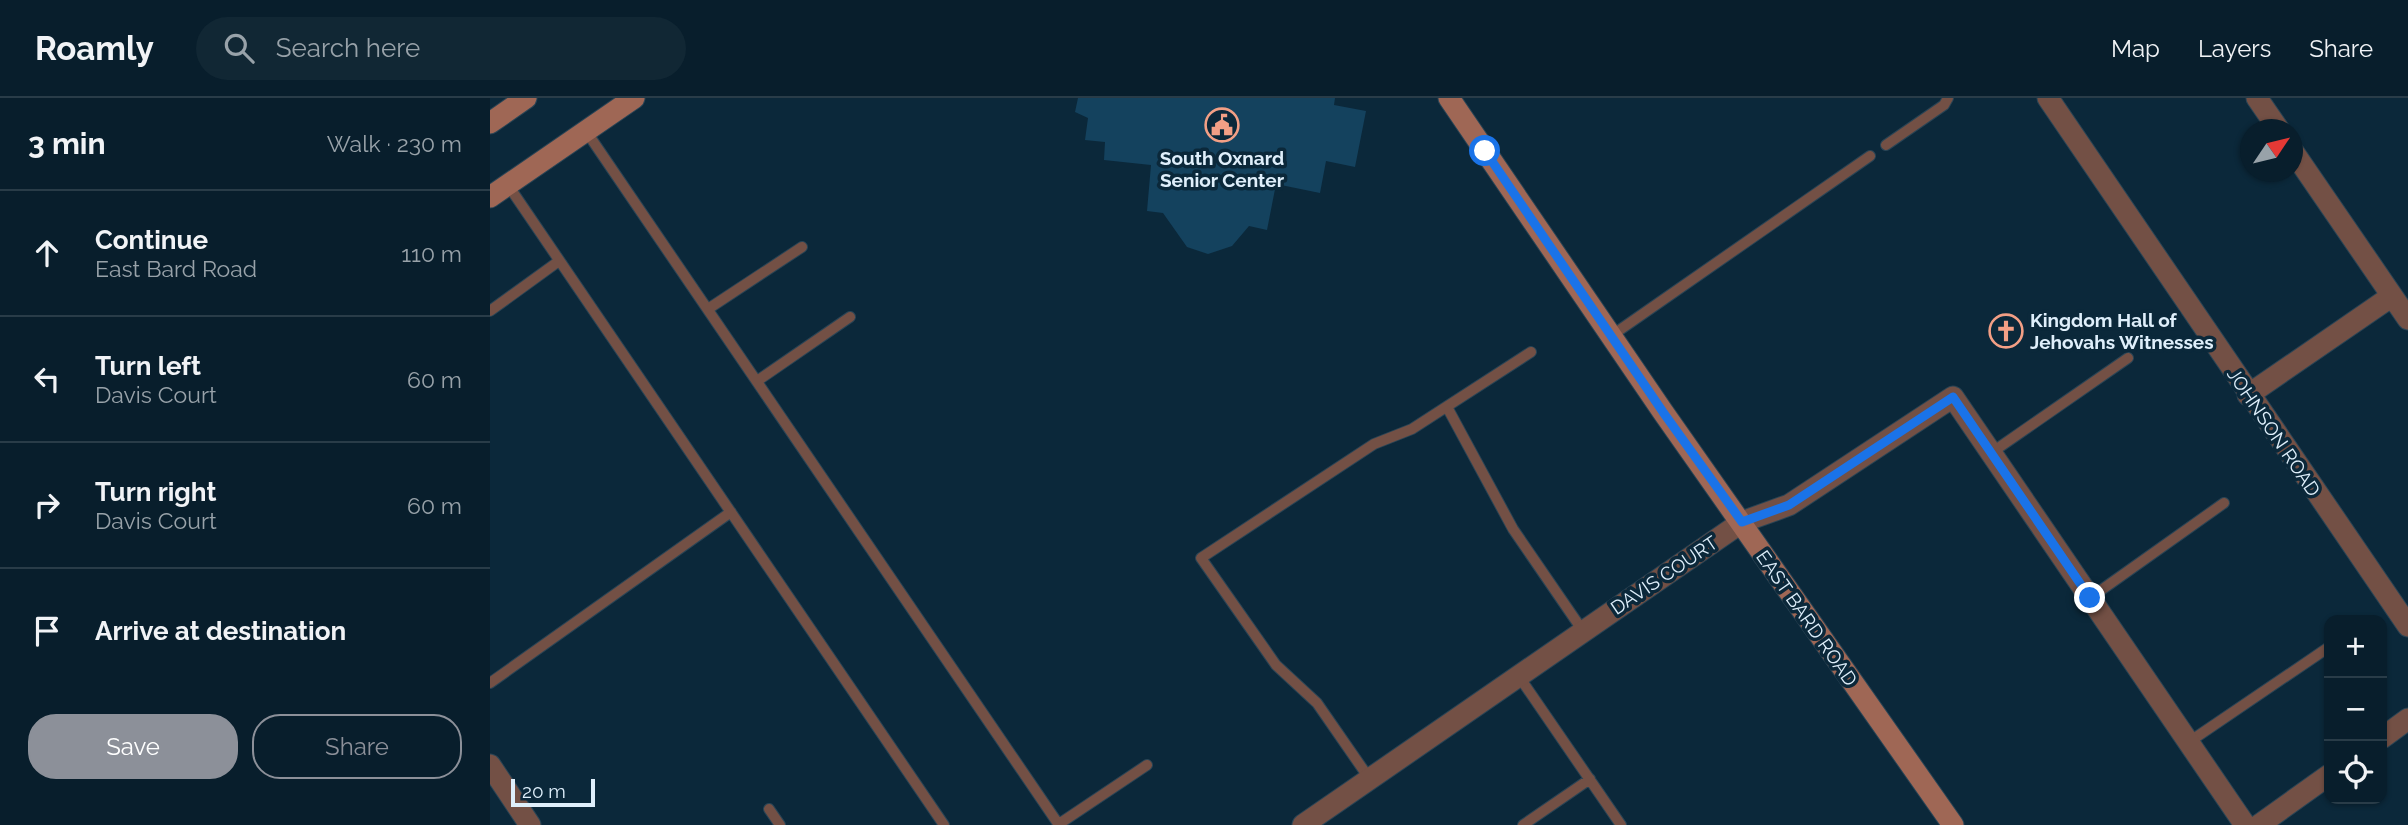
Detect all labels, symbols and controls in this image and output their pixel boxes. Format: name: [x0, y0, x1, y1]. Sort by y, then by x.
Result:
search box: [196, 17, 686, 80]
text: Roamly: [35, 29, 154, 68]
icon: search: [220, 29, 258, 67]
text: Search here: [276, 33, 420, 63]
text: Map: [2111, 34, 2160, 63]
text: Layers: [2198, 34, 2271, 63]
text: Share: [2309, 34, 2373, 63]
public building icon: South Oxnard Senior Center: [1203, 106, 1241, 144]
north arrow: [2240, 119, 2303, 182]
text: 3 min: [28, 126, 106, 161]
text: Walk · 230 m: [327, 130, 462, 157]
route start: [1469, 135, 1500, 166]
place label: South Oxnard Senior Center: [1160, 147, 1285, 191]
text: Continue: [95, 225, 208, 255]
icon: ahead: [28, 234, 66, 272]
text: 110 m: [401, 240, 462, 267]
text: East Bard Road: [95, 255, 257, 282]
place label: Kingdom Hall of Jehovahs Witnesses: [2030, 309, 2214, 353]
church icon: Kingdom Hall of Jehovahs Witnesses: [1987, 312, 2025, 350]
text: Turn left: [95, 351, 201, 381]
icon: left: [28, 360, 66, 398]
street label: JOHNSON ROAD: [2223, 364, 2325, 500]
text: 60 m: [407, 366, 462, 393]
text: Davis Court: [95, 381, 217, 408]
text: Turn right: [95, 477, 216, 507]
icon: right: [28, 486, 66, 524]
text: 60 m: [407, 492, 462, 519]
text: Davis Court: [95, 507, 217, 534]
street label: DAVIS COURT: [1606, 531, 1722, 619]
street label: EAST BARD ROAD: [1752, 546, 1862, 690]
route end: [2074, 582, 2105, 613]
icon: arrive: [28, 612, 66, 650]
map controls: [2324, 615, 2387, 804]
button: +: [2324, 615, 2387, 678]
text: Arrive at destination: [95, 616, 346, 646]
button: −: [2324, 678, 2387, 741]
button: Save: [28, 714, 238, 779]
button: Share: [252, 714, 462, 779]
button: locate: [2324, 741, 2387, 804]
scale bar: [511, 776, 595, 808]
text: 20 m: [522, 780, 566, 802]

